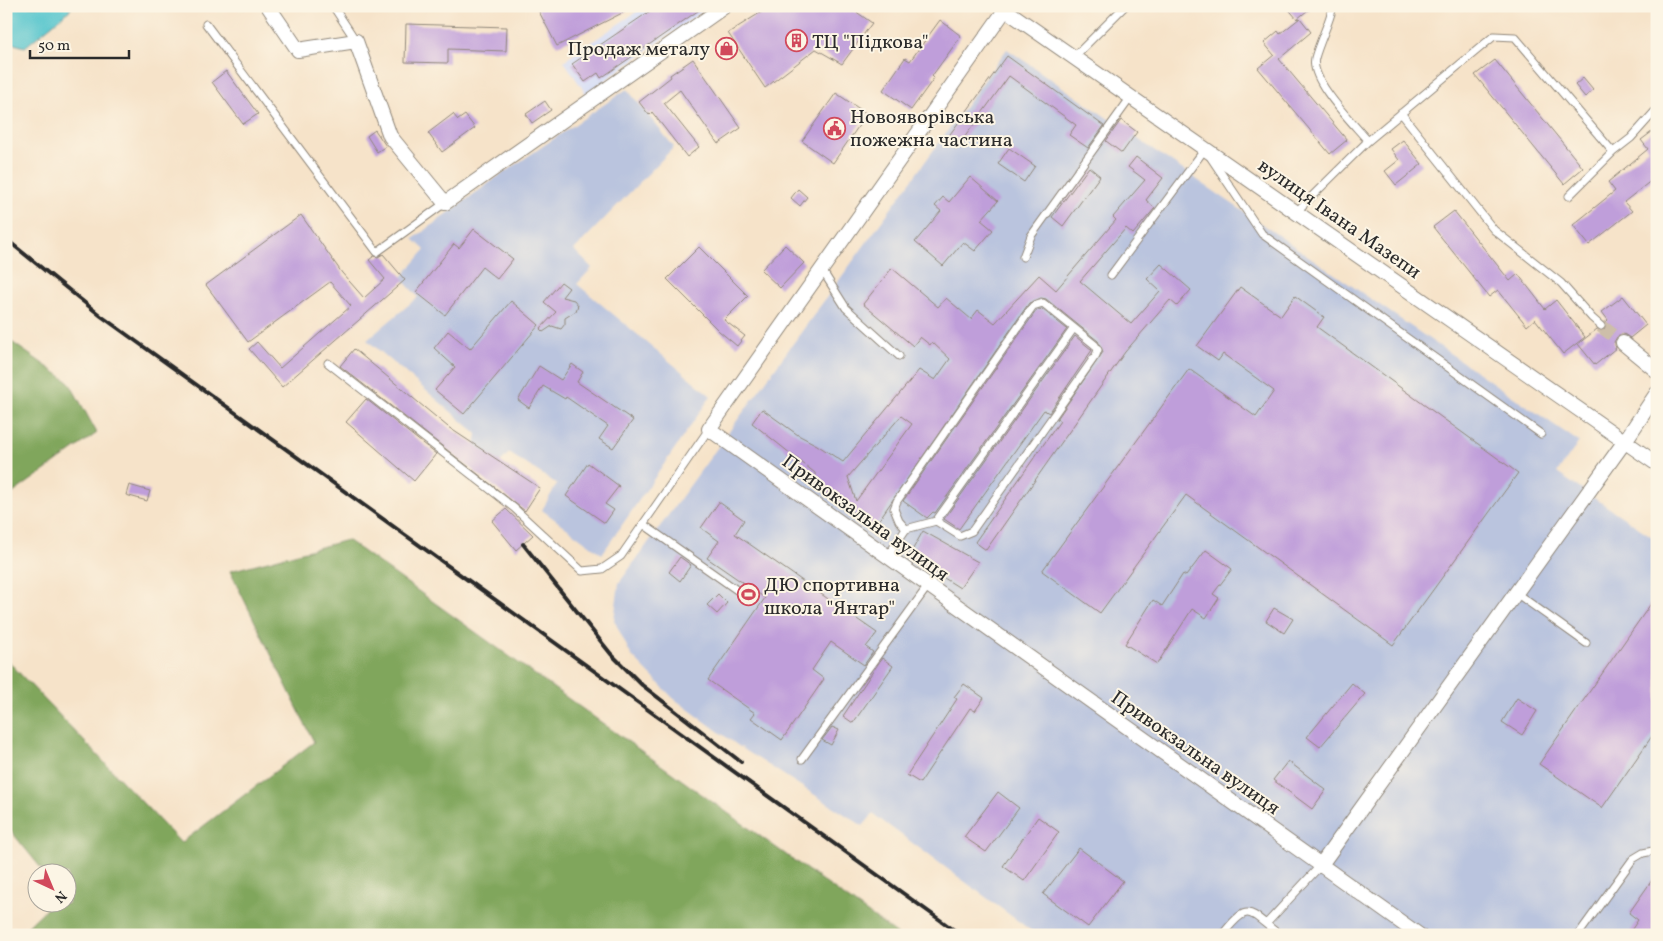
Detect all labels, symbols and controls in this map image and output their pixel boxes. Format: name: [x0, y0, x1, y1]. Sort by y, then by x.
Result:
scale bar: [30, 28, 129, 60]
building icon: ТЦ "Підкова": [784, 29, 808, 53]
place label: ТЦ "Підкова": [812, 29, 929, 57]
text: 50 m: [38, 36, 70, 57]
place label: Продаж металу: [567, 36, 710, 64]
shop icon: Продаж металу: [714, 36, 738, 60]
place label: Новояворівська пожежна частина: [850, 104, 1013, 155]
public building icon: Новояворівська пожежна частина: [822, 116, 846, 140]
street label: вулиця Івана Мазепи: [1252, 153, 1426, 287]
street label: Привокзальна вулиця: [775, 448, 954, 589]
place label: ДЮ спортивна школа "Янтар": [764, 572, 900, 623]
sports icon: ДЮ спортивна школа "Янтар": [736, 583, 760, 607]
street label: Привокзальна вулиця: [1105, 685, 1285, 823]
north arrow: [28, 864, 78, 914]
text: N: [50, 886, 70, 907]

